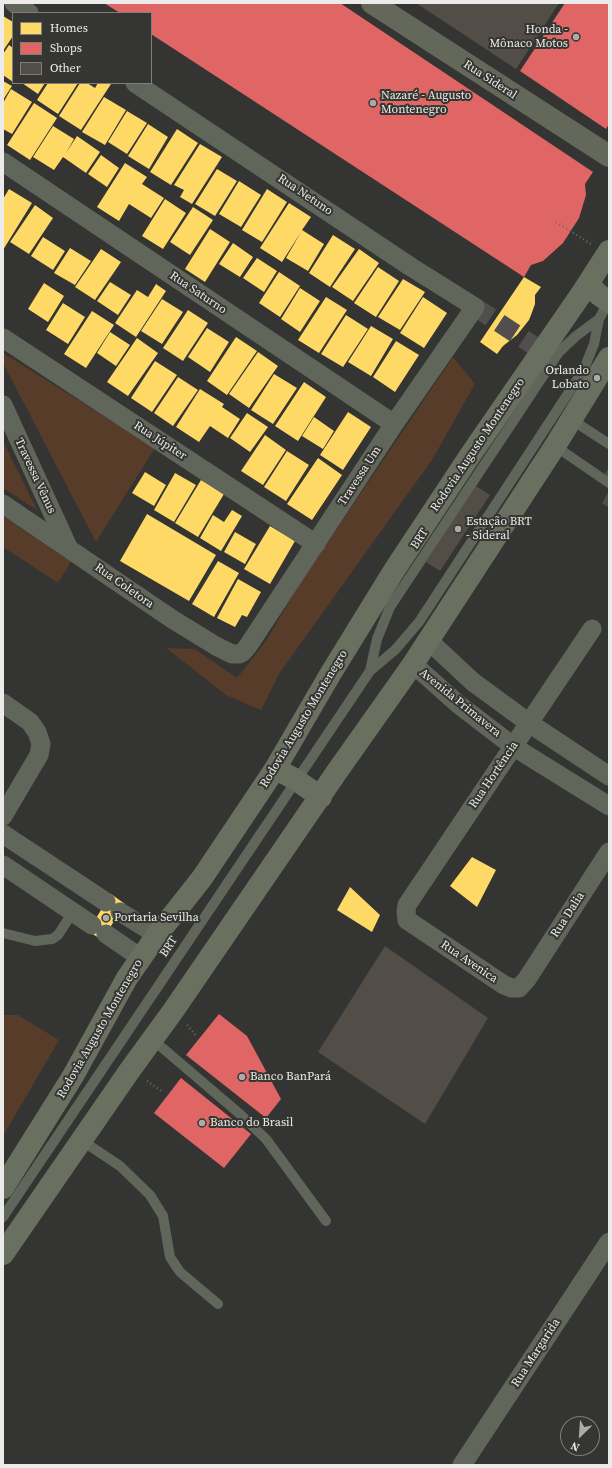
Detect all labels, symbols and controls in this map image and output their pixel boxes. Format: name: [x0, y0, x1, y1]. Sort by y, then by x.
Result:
legend: [12, 12, 152, 84]
text: Homes: [50, 20, 88, 36]
place label: Honda - Mônaco Motos: [489, 23, 568, 51]
marker: Honda - Mônaco Motos: [571, 32, 581, 42]
text: Shops: [50, 40, 82, 56]
street label: Rua Sideral: [461, 57, 519, 103]
text: Other: [50, 60, 81, 76]
place label: Nazaré - Augusto Montenegro: [381, 89, 471, 117]
marker: Nazaré - Augusto Montenegro: [368, 98, 378, 108]
street label: Rua Netuno: [275, 171, 335, 219]
street label: Rua Saturno: [167, 269, 229, 317]
place label: Orlando Lobato: [545, 364, 589, 392]
marker: Orlando Lobato: [592, 373, 602, 383]
street label: Rodovia Augusto Montenegro: [428, 375, 528, 515]
street label: Rua Júpiter: [131, 419, 189, 463]
street label: Travessa Vênus: [11, 436, 59, 516]
street label: Travessa Um: [335, 444, 385, 508]
place label: Estação BRT - Sideral: [466, 515, 532, 543]
marker: Estação BRT - Sideral: [453, 524, 463, 534]
street label: BRT: [408, 526, 432, 552]
street label: Rua Coletora: [92, 560, 156, 612]
street label: Rodovia Augusto Montenegro: [257, 648, 351, 790]
street label: Avenida Primavera: [416, 666, 504, 740]
street label: Rua Hortência: [466, 739, 522, 811]
street label: Rua Dalia: [548, 889, 588, 941]
place label: Portaria Sevilha: [114, 911, 199, 925]
marker: Portaria Sevilha: [101, 913, 111, 923]
street label: BRT: [157, 934, 181, 960]
street label: Rua Avenica: [438, 938, 500, 986]
street label: Rodovia Augusto Montenegro: [54, 957, 146, 1101]
place label: Banco BanPará: [250, 1070, 331, 1084]
marker: Banco BanPará: [237, 1072, 247, 1082]
place label: Banco do Brasil: [210, 1116, 293, 1130]
marker: Banco do Brasil: [197, 1118, 207, 1128]
street label: Rua Margarida: [509, 1316, 563, 1390]
north arrow: [560, 1416, 600, 1456]
text: N: [568, 1438, 582, 1455]

